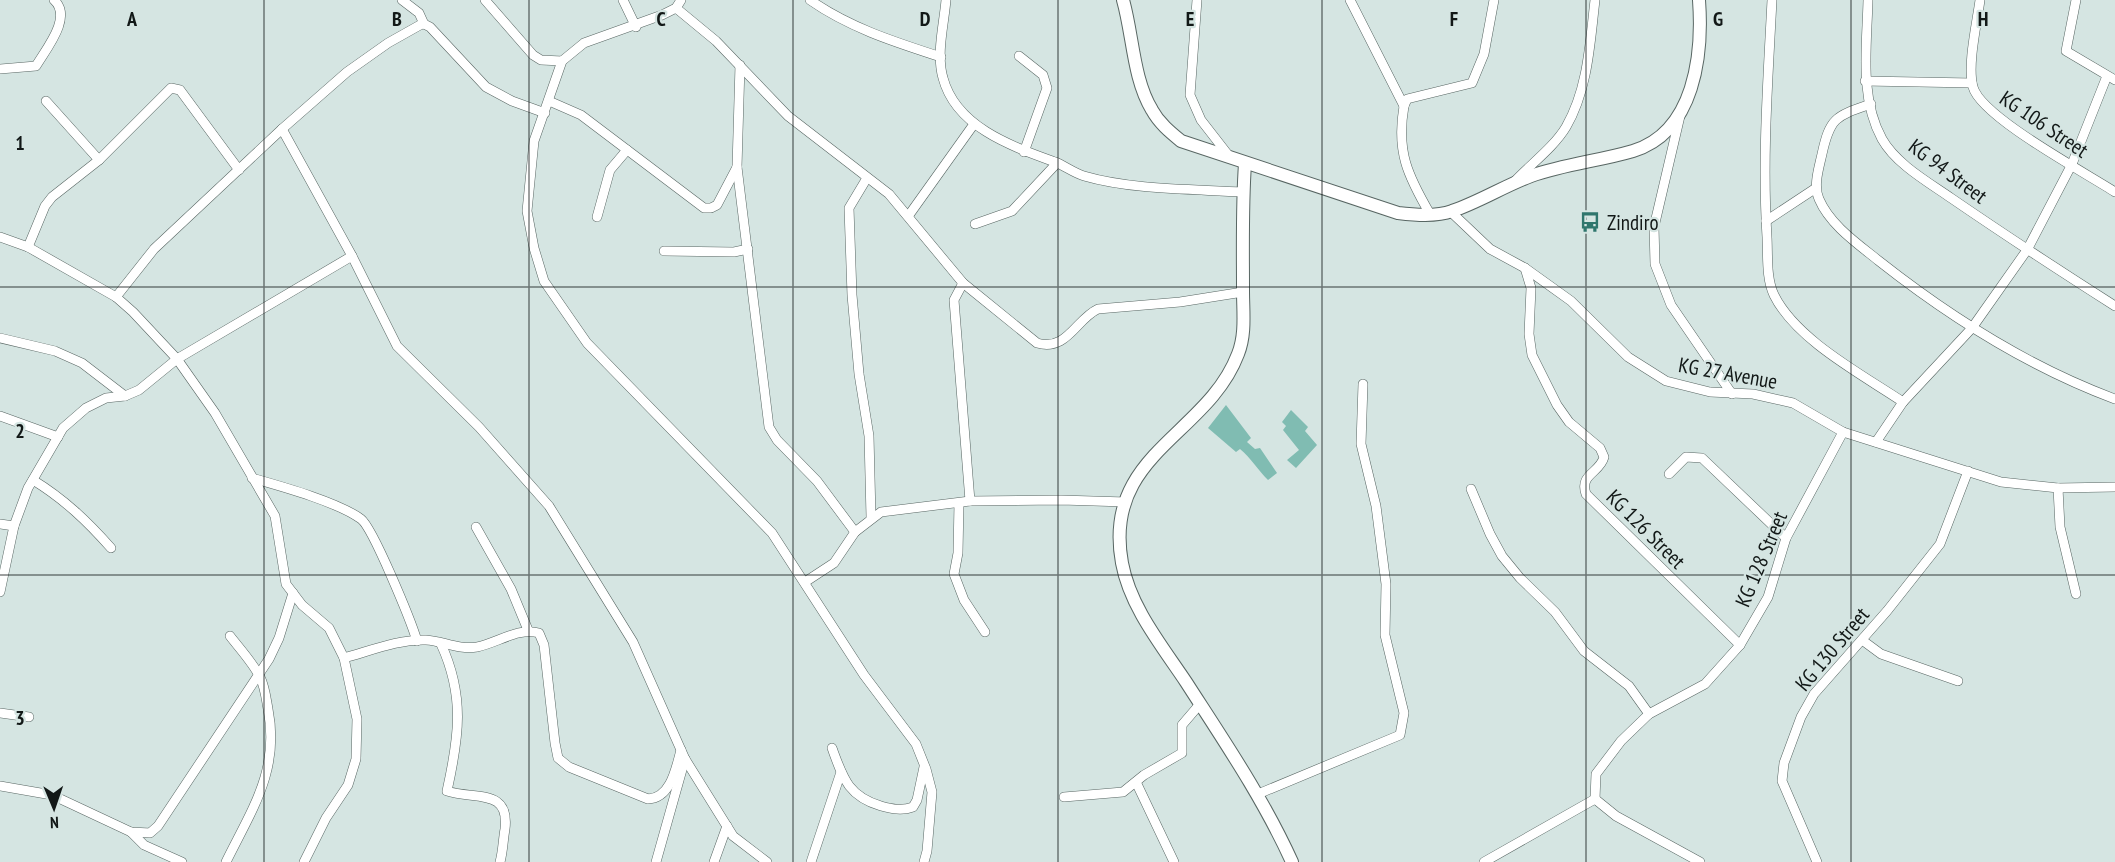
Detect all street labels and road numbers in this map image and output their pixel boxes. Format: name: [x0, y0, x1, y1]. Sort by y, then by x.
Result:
street label: KG 106 Street: [1995, 85, 2094, 164]
street label: KG 94 Street: [1903, 133, 1993, 209]
street label: KG 27 Avenue: [1677, 351, 1779, 395]
street label: KG 126 Street: [1601, 484, 1691, 574]
street label: KG 128 Street: [1729, 507, 1793, 611]
street label: KG 130 Street: [1789, 601, 1875, 696]

